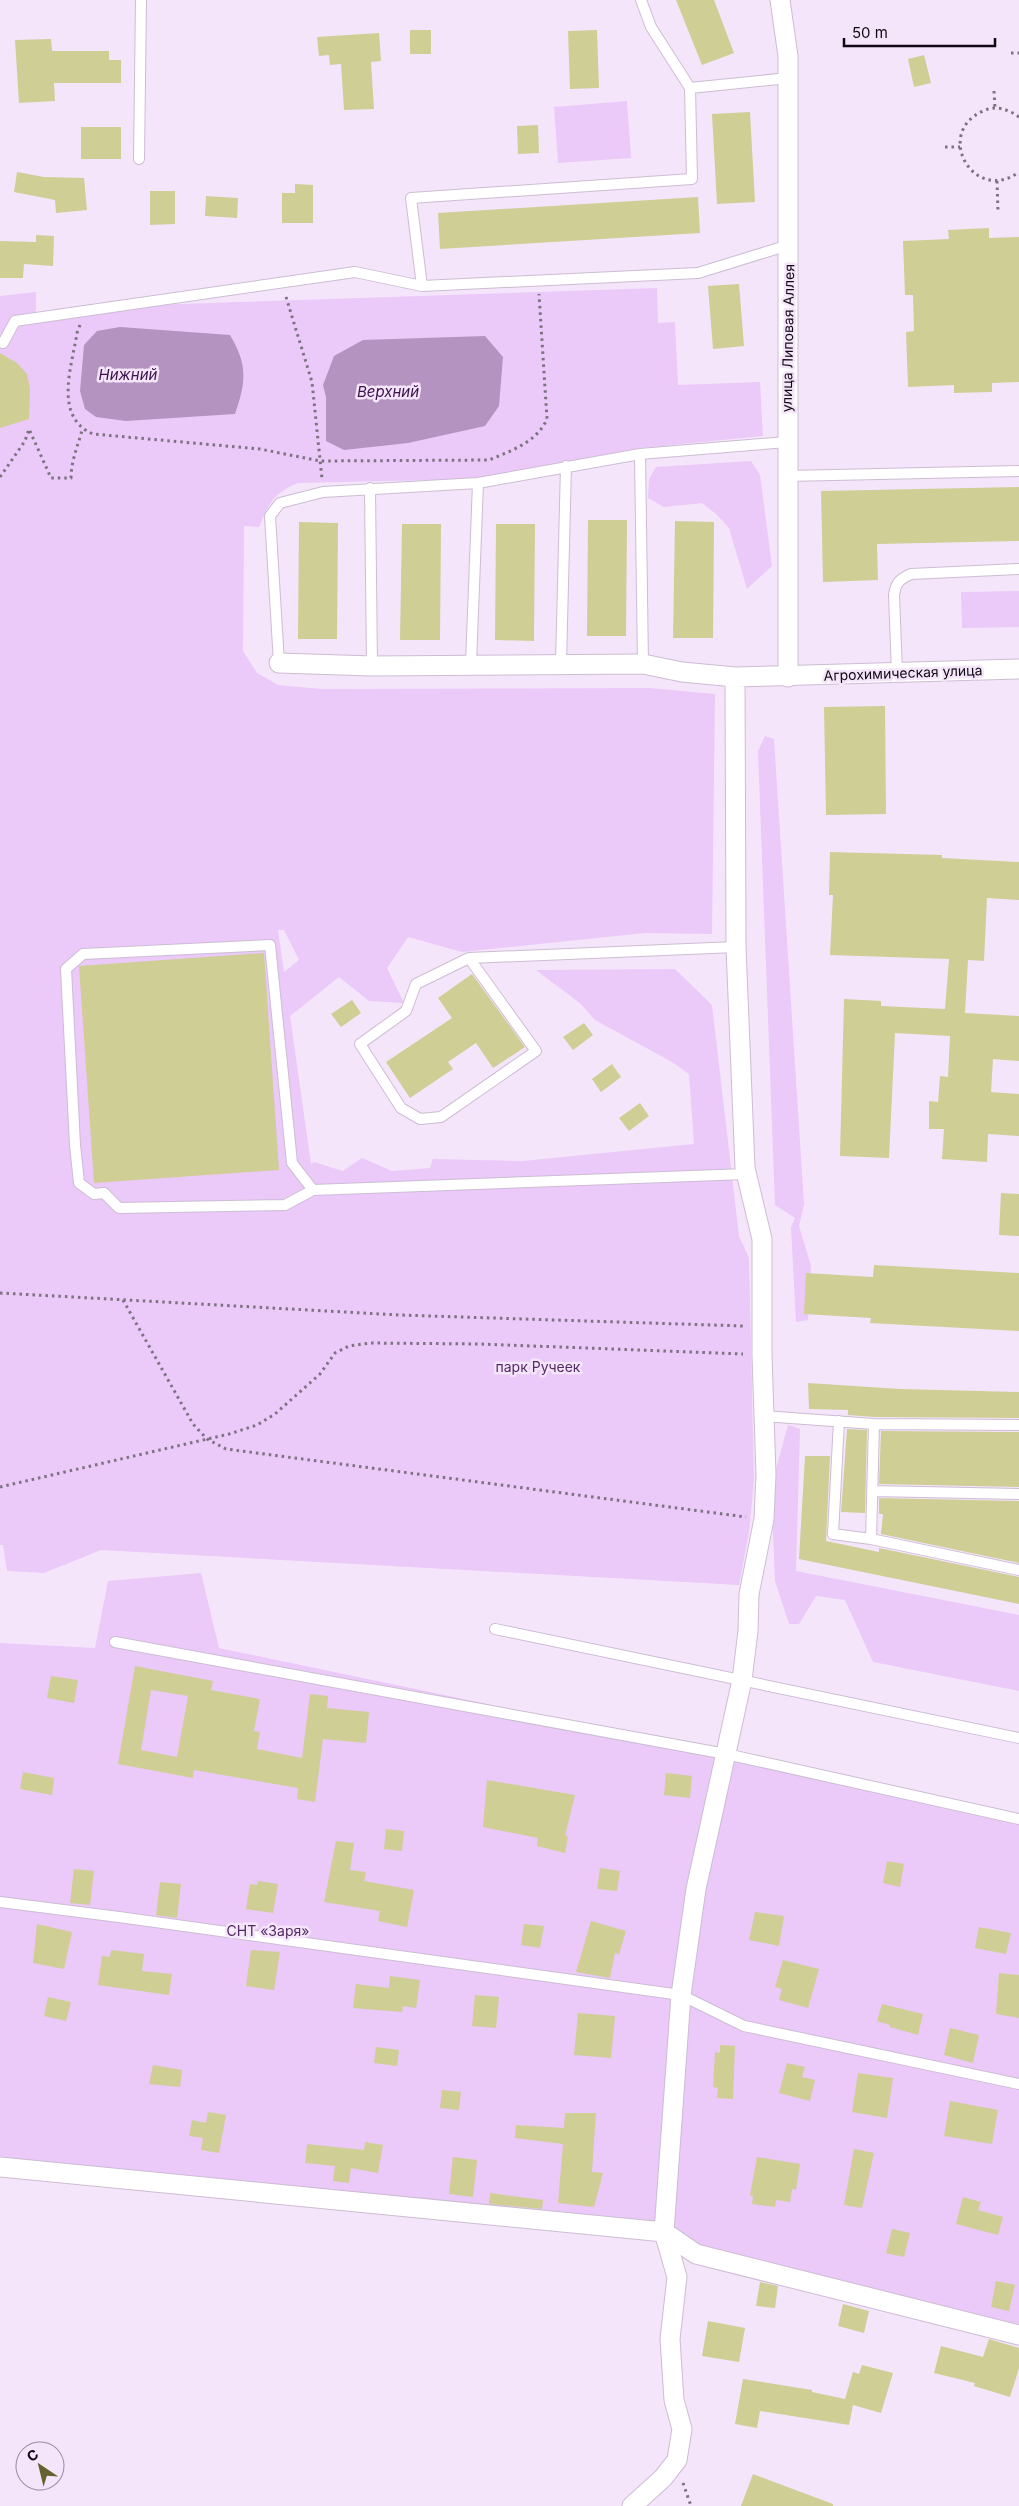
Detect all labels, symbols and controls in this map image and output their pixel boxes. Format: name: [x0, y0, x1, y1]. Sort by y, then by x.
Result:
scale bar: [844, 15, 995, 47]
text: 50 m: [852, 23, 888, 42]
street label: улица Липовая Аллея: [778, 264, 797, 412]
water label: Нижний: [99, 365, 158, 384]
water label: Верхний: [357, 382, 419, 401]
street label: Агрохимическая улица: [823, 661, 983, 684]
park label: парк Ручеек: [496, 1358, 581, 1375]
park label: СНТ «Заря»: [227, 1922, 309, 1939]
north arrow: [15, 2441, 65, 2491]
text: С: [23, 2445, 41, 2465]

